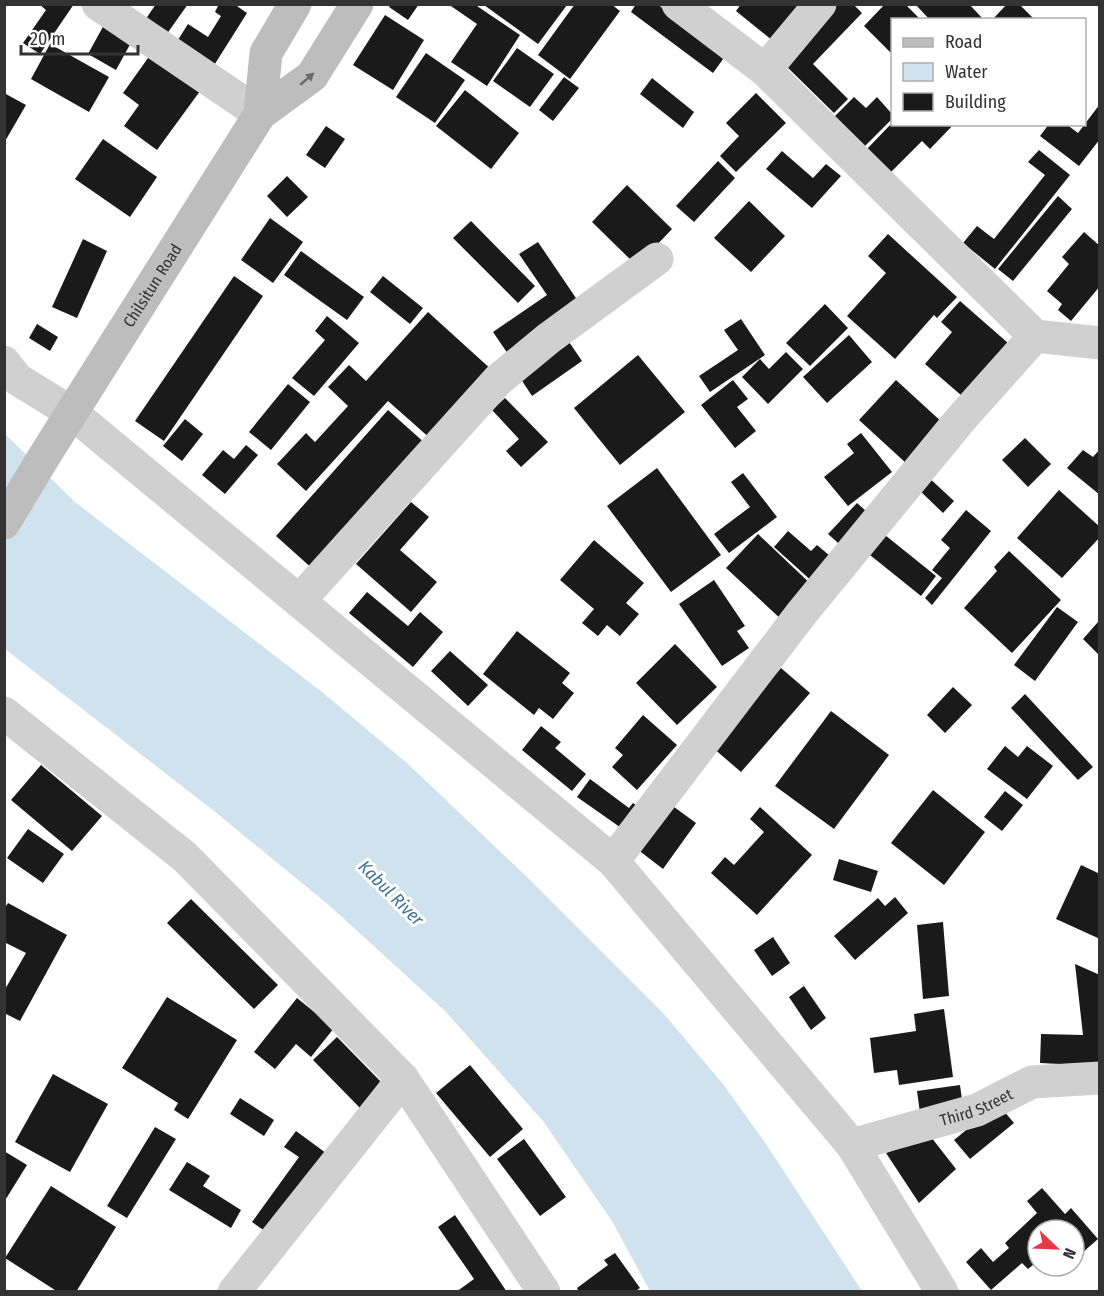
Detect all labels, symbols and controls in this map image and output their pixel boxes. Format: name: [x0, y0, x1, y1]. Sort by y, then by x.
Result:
scale bar: [21, 18, 138, 56]
legend: [891, 18, 1086, 126]
text: 20 m: [30, 28, 65, 50]
text: Road: [945, 31, 982, 53]
text: Water: [945, 61, 988, 83]
one-way arrow: [299, 73, 314, 86]
text: Building: [945, 91, 1006, 113]
street label: Chilsitun Road: [119, 240, 185, 330]
water label: Kabul River: [354, 856, 429, 931]
street label: Third Street: [938, 1084, 1016, 1129]
north arrow: [1026, 1218, 1086, 1278]
text: N: [1059, 1246, 1080, 1262]

